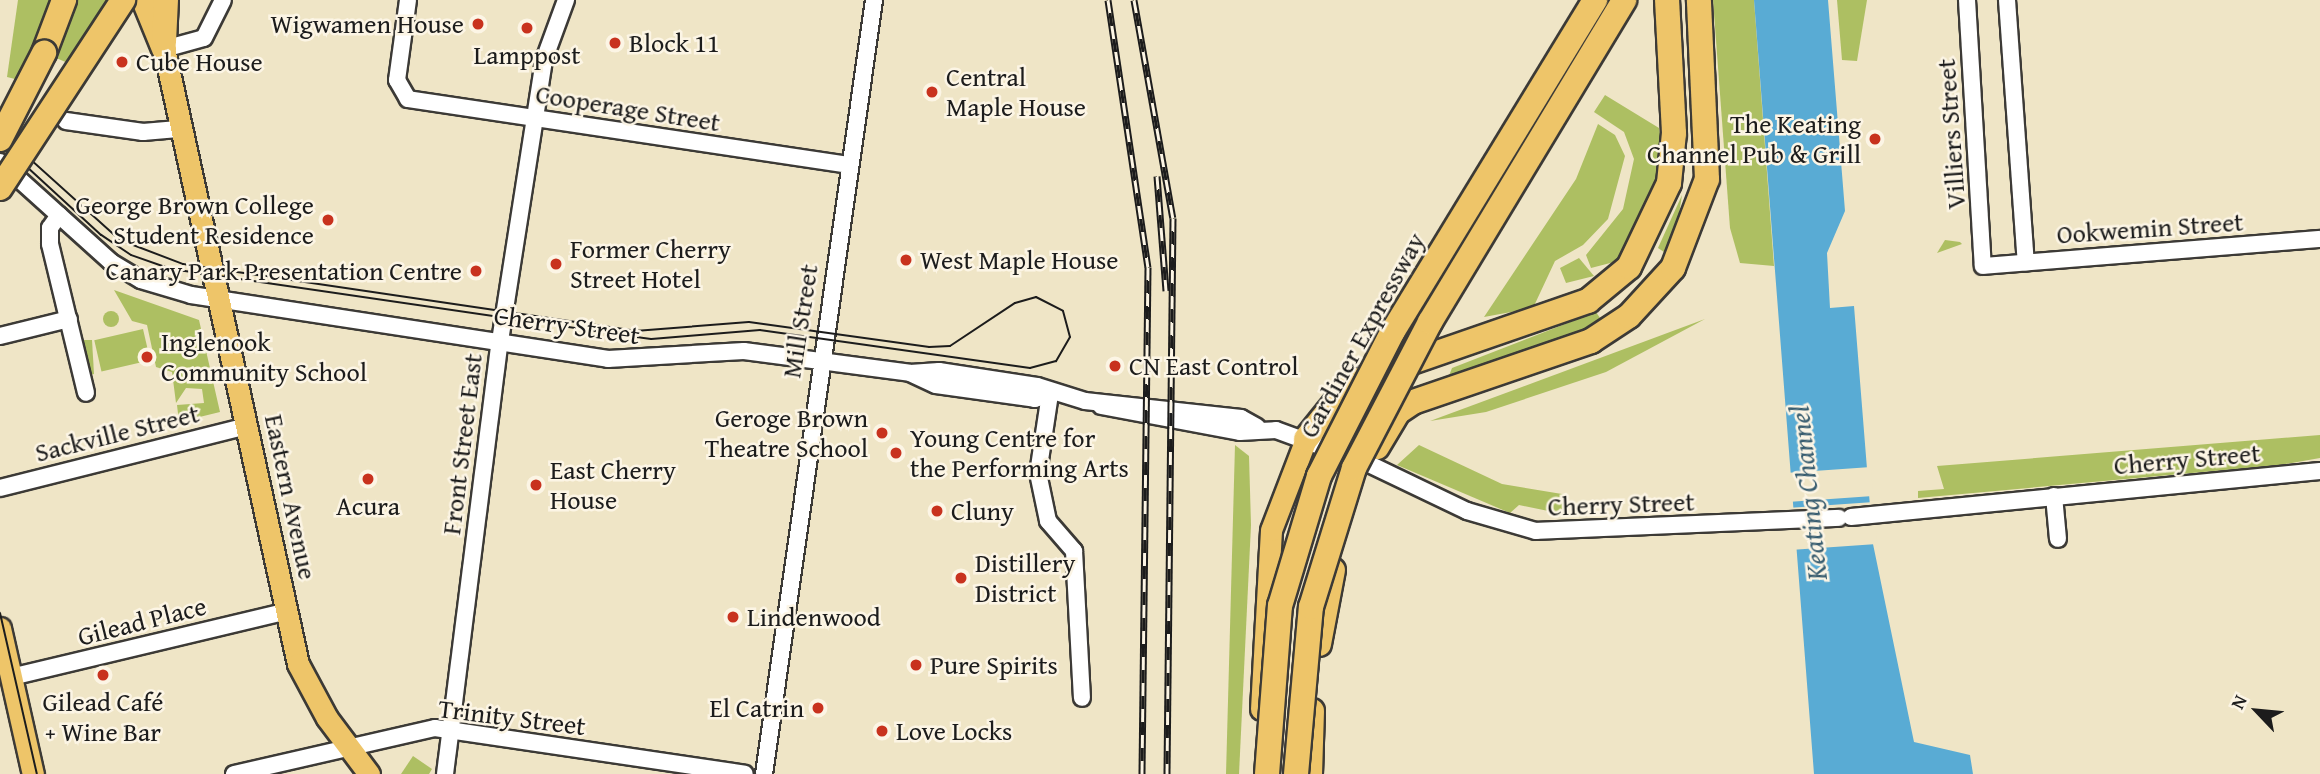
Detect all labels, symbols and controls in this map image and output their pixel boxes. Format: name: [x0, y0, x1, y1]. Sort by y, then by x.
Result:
place label: Wigwamen House: [270, 8, 464, 40]
marker: Wigwamen House: [470, 16, 486, 32]
marker: Lamppost: [519, 20, 535, 36]
place label: Block 11: [629, 27, 719, 59]
marker: Block 11: [607, 35, 623, 51]
place label: Lamppost: [473, 39, 581, 71]
place label: Cube House: [136, 46, 263, 78]
marker: Cube House: [114, 54, 130, 70]
street label: Villiers Street: [1930, 58, 1972, 210]
place label: Central Maple House: [946, 61, 1086, 122]
street label: Cooperage Street: [534, 78, 722, 138]
marker: Central Maple House: [924, 84, 940, 100]
place label: The Keating Channel Pub & Grill: [1647, 108, 1861, 170]
marker: The Keating Channel Pub & Grill: [1867, 131, 1883, 147]
place label: George Brown College Student Residence: [76, 189, 314, 250]
street label: Ookwemin Street: [2056, 206, 2244, 250]
marker: George Brown College Student Residence: [320, 212, 336, 228]
street label: Gardiner Expressway: [1293, 227, 1431, 443]
place label: Former Cherry Street Hotel: [570, 233, 731, 294]
place label: West Maple House: [920, 244, 1118, 276]
marker: West Maple House: [898, 252, 914, 268]
place label: Canary Park Presentation Centre: [106, 255, 462, 287]
marker: Former Cherry Street Hotel: [548, 256, 564, 272]
street label: Mill Street: [776, 262, 824, 380]
marker: Canary Park Presentation Centre: [468, 263, 484, 279]
street label: Cherry Street: [492, 299, 642, 351]
place label: Inglenook Community School: [161, 326, 367, 388]
marker: Inglenook Community School: [139, 349, 155, 365]
place label: CN East Control: [1129, 350, 1299, 382]
street label: Front Street East: [435, 352, 489, 536]
marker: CN East Control: [1107, 358, 1123, 374]
street label: Sackville Street: [32, 398, 202, 468]
place label: Geroge Brown Theatre School: [705, 402, 868, 464]
water label: Keating Channel: [1782, 404, 1834, 582]
street label: Eastern Avenue: [258, 412, 324, 582]
place label: Young Centre for the Performing Arts: [910, 422, 1129, 484]
marker: Geroge Brown Theatre School: [874, 425, 890, 441]
street label: Cherry Street: [2113, 437, 2261, 481]
marker: Young Centre for the Performing Arts: [888, 445, 904, 461]
place label: East Cherry House: [550, 454, 676, 516]
marker: Acura: [360, 471, 376, 487]
marker: East Cherry House: [528, 477, 544, 493]
street label: Cherry Street: [1547, 486, 1695, 522]
place label: Acura: [336, 490, 400, 522]
place label: Cluny: [951, 495, 1014, 527]
marker: Cluny: [929, 503, 945, 519]
place label: Distillery District: [975, 547, 1075, 608]
marker: Distillery District: [953, 570, 969, 586]
street label: Gilead Place: [75, 590, 209, 652]
place label: Lindenwood: [747, 601, 881, 633]
marker: Lindenwood: [725, 609, 741, 625]
place label: Pure Spirits: [930, 649, 1058, 681]
marker: Pure Spirits: [908, 657, 924, 673]
marker: Gilead Café + Wine Bar: [95, 667, 111, 683]
north arrow: [2222, 676, 2292, 746]
place label: Gilead Café + Wine Bar: [43, 686, 163, 748]
text: N: [2223, 690, 2253, 714]
street label: Trinity Street: [437, 692, 587, 742]
place label: El Catrin: [710, 692, 804, 724]
marker: El Catrin: [810, 700, 826, 716]
place label: Love Locks: [896, 715, 1012, 747]
marker: Love Locks: [874, 723, 890, 739]

